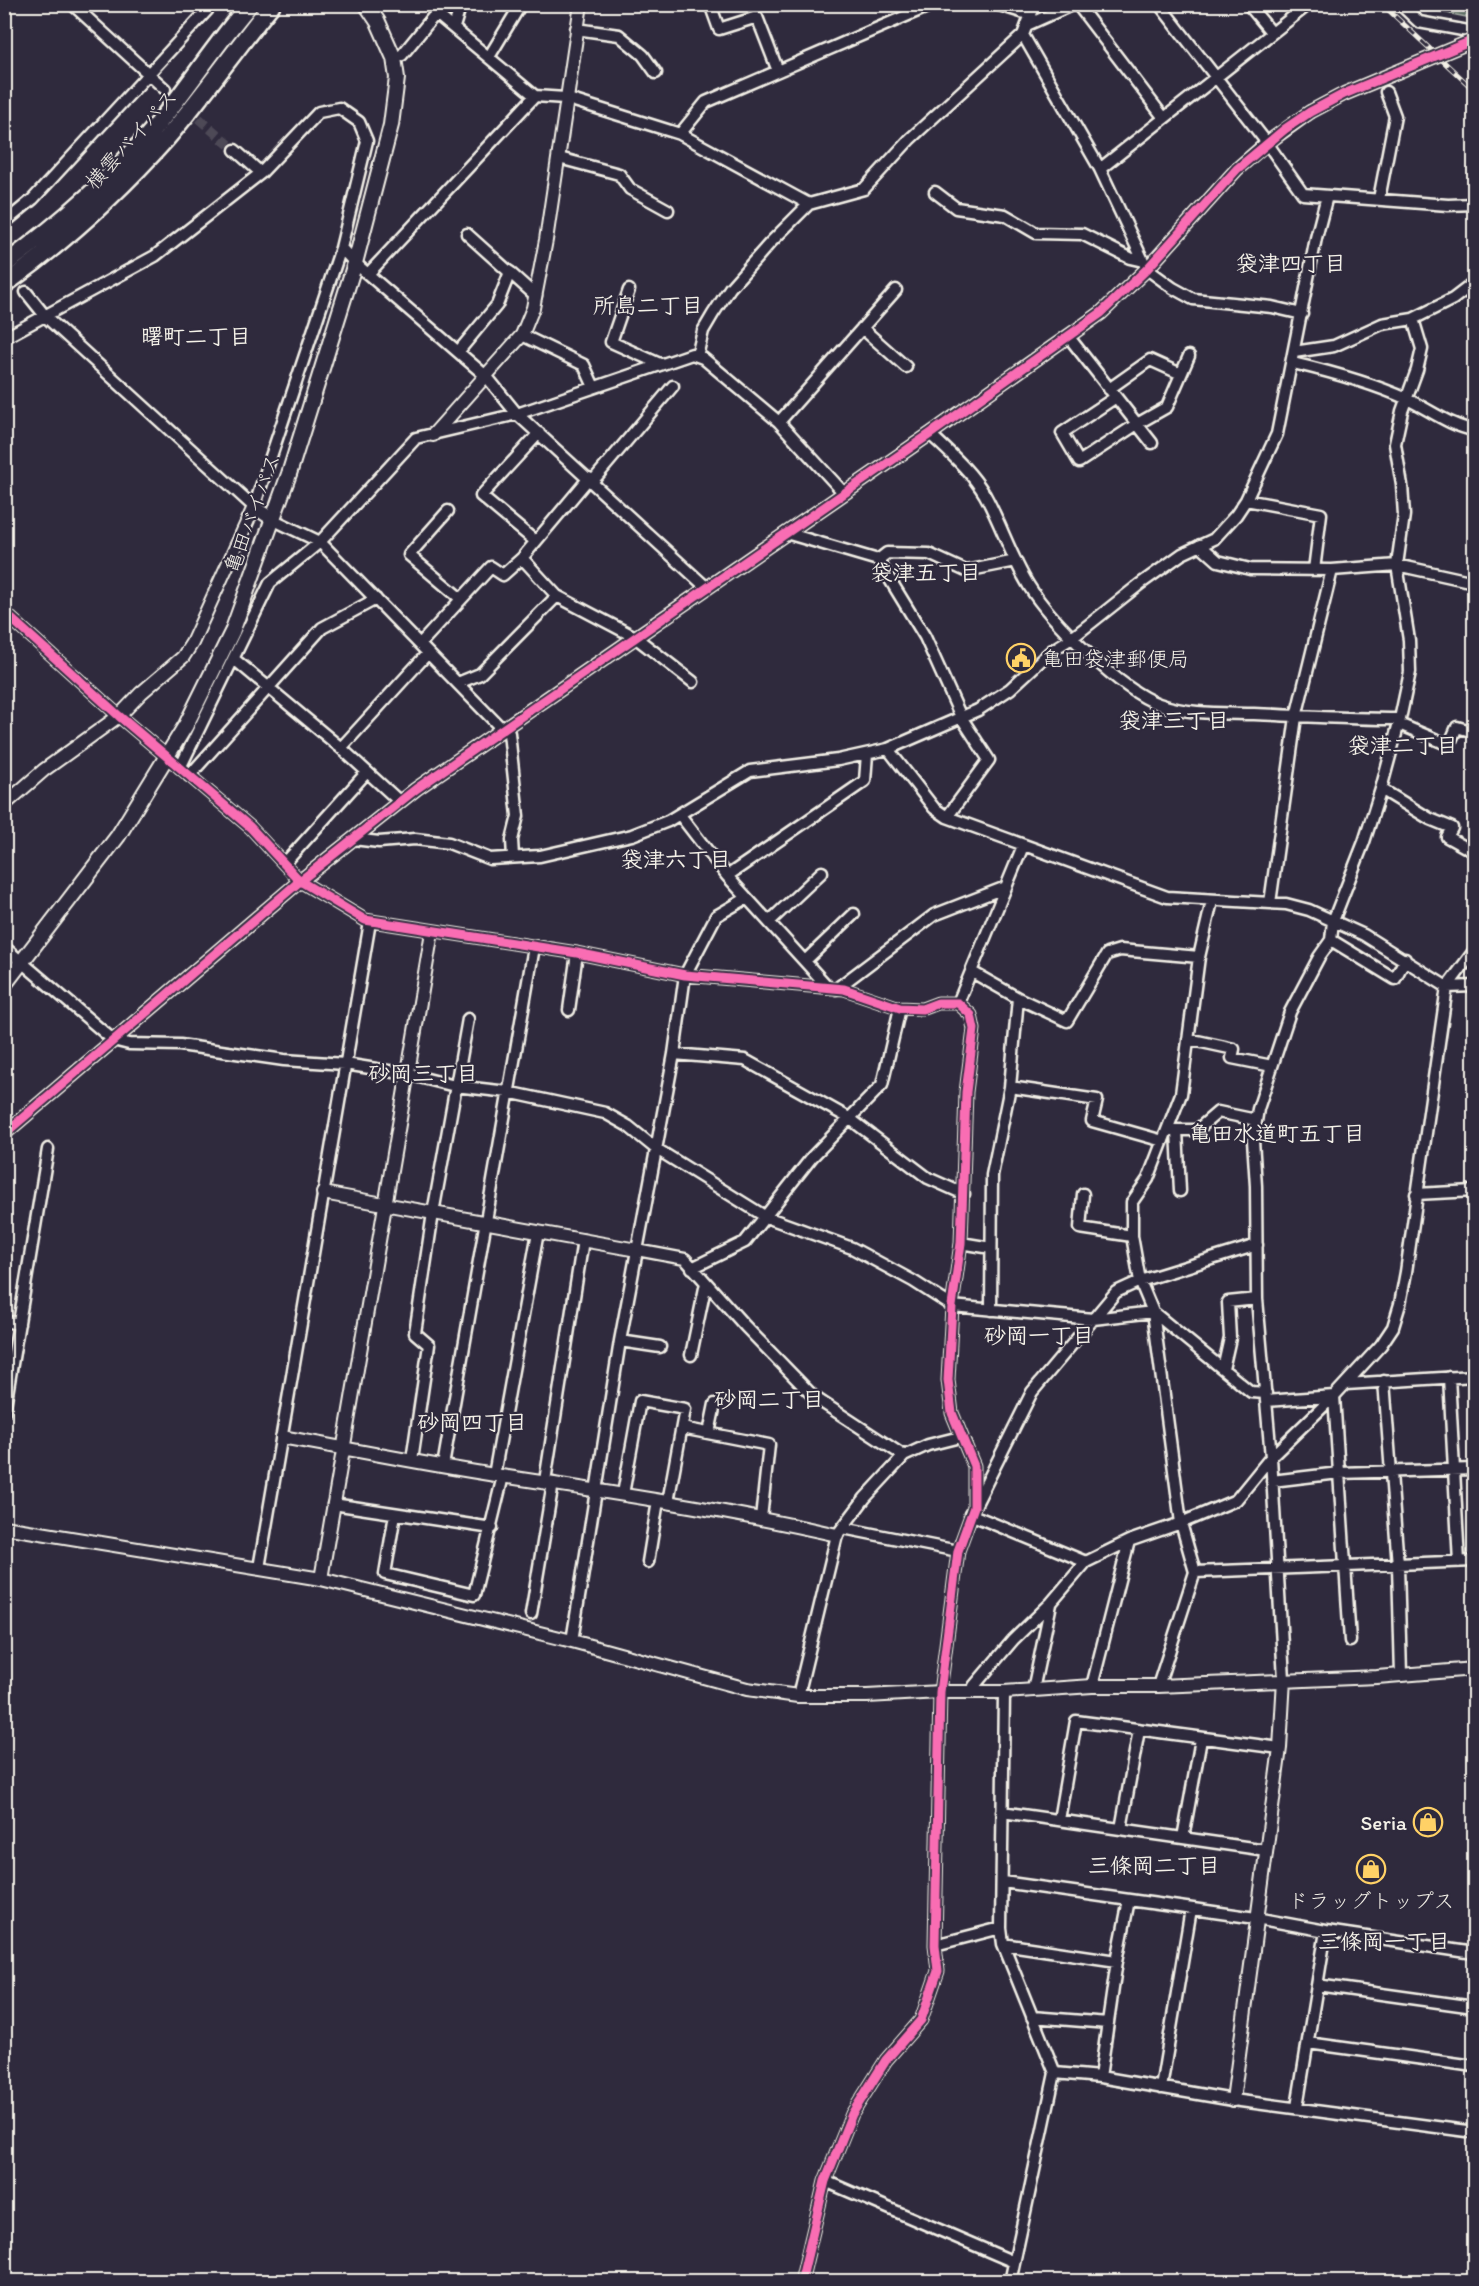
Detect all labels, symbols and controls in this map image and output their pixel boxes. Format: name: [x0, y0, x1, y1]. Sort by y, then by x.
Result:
street label: 横雲バイパス: [80, 84, 182, 194]
district label: 袋津四丁目: [1236, 250, 1346, 277]
district label: 所島二丁目: [593, 292, 703, 319]
district label: 曙町二丁目: [141, 323, 251, 350]
street label: 亀田バイパス: [219, 450, 285, 576]
district label: 袋津五丁目: [871, 559, 981, 586]
public building icon: 亀田袋津郵便局: [1005, 642, 1037, 674]
place label: 亀田袋津郵便局: [1042, 646, 1189, 671]
district label: 袋津三丁目: [1119, 707, 1229, 734]
district label: 袋津二丁目: [1348, 732, 1458, 759]
district label: 袋津六丁目: [621, 846, 731, 873]
district label: 砂岡三丁目: [368, 1060, 478, 1087]
district label: 亀田水道町五丁目: [1189, 1120, 1365, 1147]
district label: 砂岡一丁目: [984, 1322, 1094, 1349]
district label: 砂岡二丁目: [714, 1386, 824, 1413]
district label: 砂岡四丁目: [417, 1409, 527, 1436]
shop icon: Seria: [1412, 1806, 1444, 1838]
place label: Seria: [1361, 1810, 1407, 1835]
district label: 三條岡二丁目: [1088, 1852, 1220, 1879]
shop icon: ドラッグトップス: [1355, 1853, 1387, 1885]
place label: ドラッグトップス: [1287, 1888, 1455, 1913]
district label: 三條岡一丁目: [1318, 1928, 1450, 1955]

